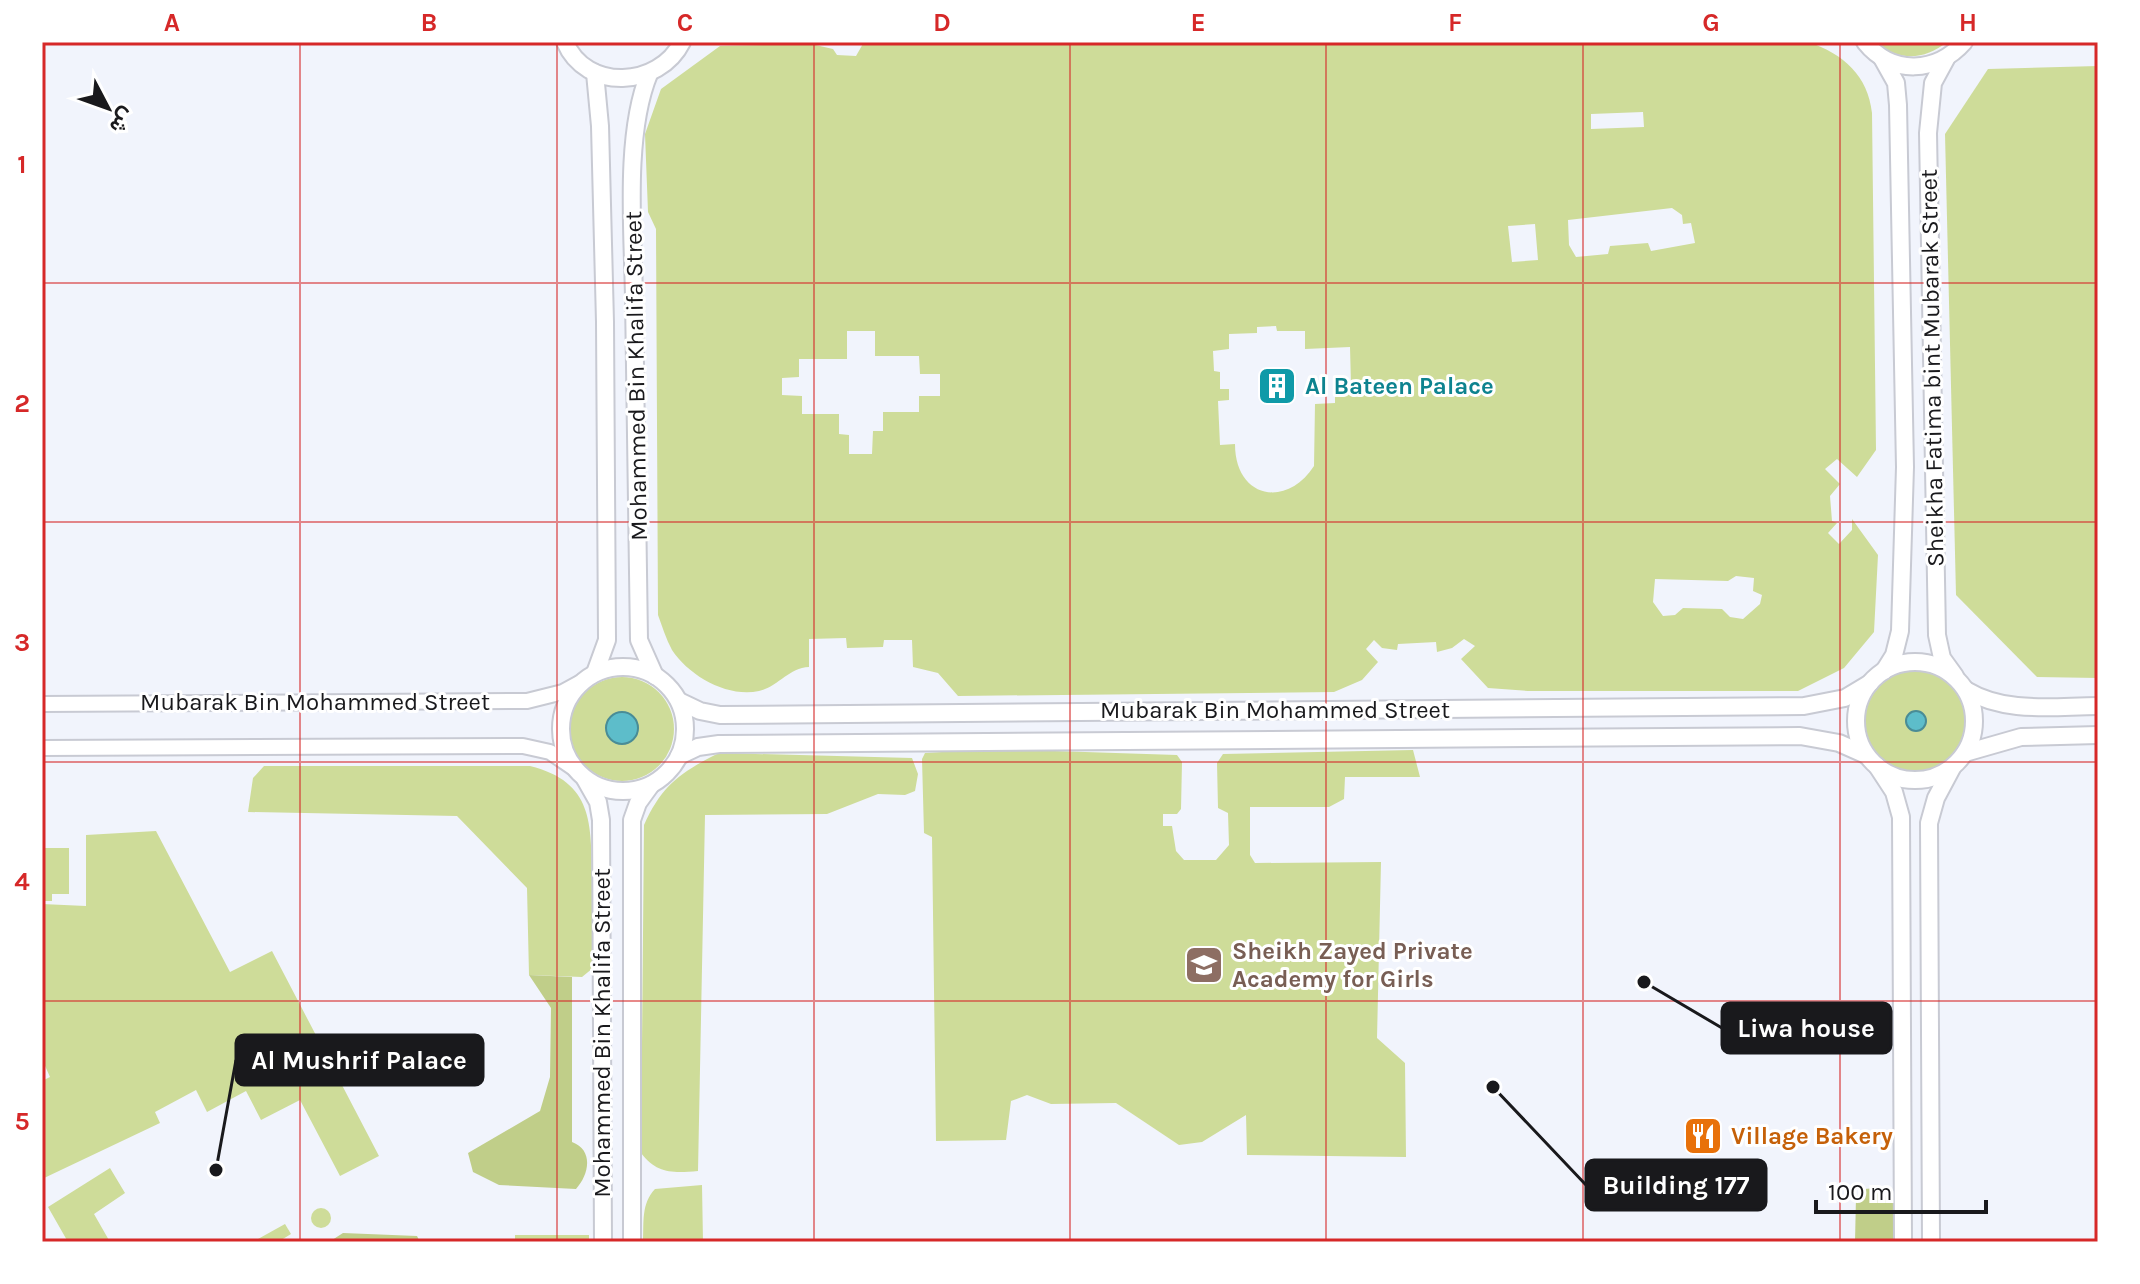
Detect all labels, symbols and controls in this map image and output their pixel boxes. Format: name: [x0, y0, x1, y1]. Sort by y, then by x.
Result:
text: A: [164, 7, 180, 38]
text: B: [421, 7, 437, 38]
text: C: [677, 7, 693, 38]
text: D: [933, 7, 951, 38]
text: E: [1190, 7, 1206, 38]
text: F: [1448, 7, 1462, 38]
text: G: [1702, 7, 1720, 38]
text: H: [1959, 7, 1977, 38]
north arrow: [68, 68, 148, 148]
text: ش: [104, 102, 141, 139]
text: 1: [17, 149, 27, 180]
street label: Sheikha Fatima bint Mubarak Street: [1915, 169, 1949, 567]
street label: Mohammed Bin Khalifa Street: [619, 211, 653, 541]
building icon: Al Bateen Palace: [1256, 365, 1298, 407]
place label: Al Bateen Palace: [1305, 372, 1494, 400]
text: 2: [14, 388, 30, 419]
text: 3: [14, 627, 30, 658]
street label: Mubarak Bin Mohammed Street: [140, 688, 490, 716]
street label: Mubarak Bin Mohammed Street: [1100, 696, 1450, 724]
text: 4: [14, 866, 30, 897]
street label: Mohammed Bin Khalifa Street: [588, 868, 616, 1198]
place label: Sheikh Zayed Private Academy for Girls: [1232, 937, 1473, 993]
school or university icon: Sheikh Zayed Private Academy for Girls: [1183, 944, 1225, 986]
callout: Liwa house: [1722, 1003, 1891, 1053]
text: Liwa house: [1737, 1013, 1875, 1044]
callout: Al Mushrif Palace: [236, 1035, 483, 1085]
text: Al Mushrif Palace: [251, 1045, 467, 1076]
text: 5: [14, 1106, 30, 1137]
restaurant icon: Village Bakery: [1682, 1115, 1724, 1157]
place label: Village Bakery: [1731, 1122, 1893, 1150]
callout: Building 177: [1586, 1160, 1766, 1210]
scale bar: [1816, 1164, 1986, 1214]
text: Building 177: [1602, 1170, 1750, 1201]
text: 100 m: [1828, 1178, 1893, 1206]

